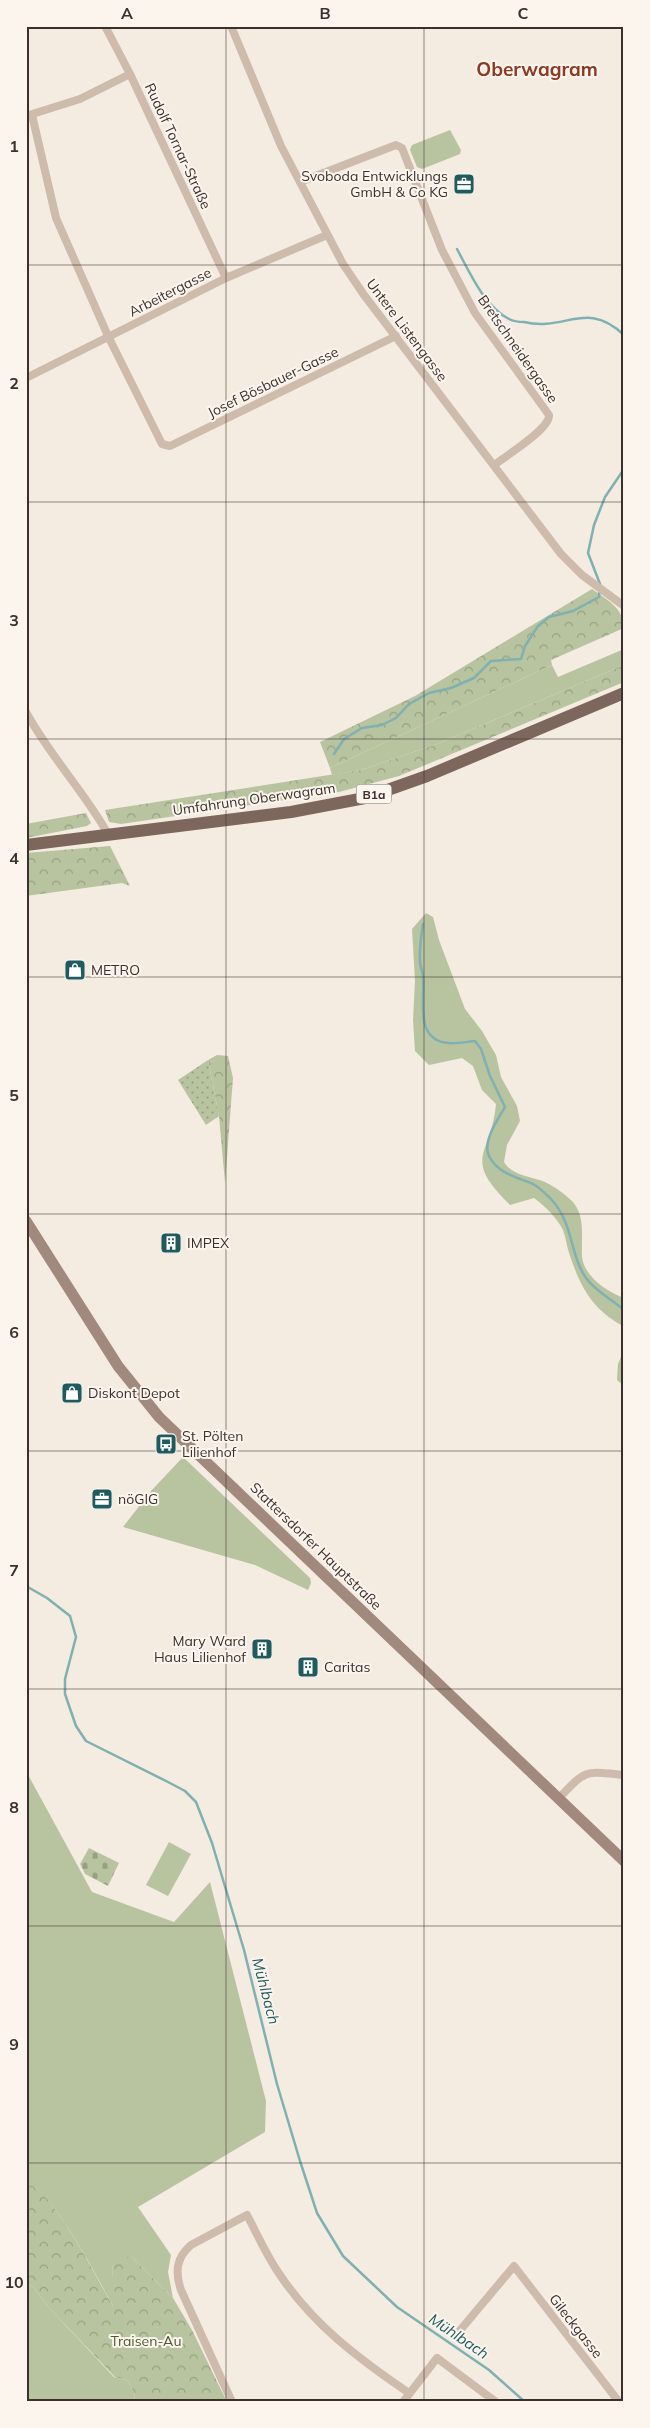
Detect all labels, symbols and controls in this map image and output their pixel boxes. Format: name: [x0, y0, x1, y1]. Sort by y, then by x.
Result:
text: A: [121, 3, 133, 23]
text: B: [319, 3, 331, 23]
text: C: [518, 3, 529, 23]
district label: Oberwagram: [476, 57, 598, 81]
street label: Rudolf Tornar-Straße: [141, 80, 215, 212]
text: 1: [9, 136, 19, 156]
place label: Svoboda Entwicklungs GmbH & Co KG: [301, 167, 448, 201]
office icon: Svoboda Entwicklungs GmbH & Co KG: [452, 172, 476, 196]
street label: Arbeitergasse: [126, 263, 214, 321]
street label: Untere Listengasse: [363, 275, 451, 385]
street label: Bretschneidergasse: [474, 292, 562, 406]
street label: Josef Bösbauer-Gasse: [205, 342, 341, 422]
text: 2: [9, 373, 19, 393]
text: 3: [9, 610, 19, 630]
street label: Umfahrung Oberwagram: [171, 779, 337, 819]
road number: B1a: [356, 784, 392, 804]
text: 4: [9, 848, 19, 868]
shop icon: METRO: [63, 958, 87, 982]
place label: METRO: [91, 961, 140, 979]
text: 5: [9, 1085, 19, 1105]
building icon: IMPEX: [159, 1231, 183, 1255]
place label: IMPEX: [187, 1234, 229, 1252]
text: 6: [9, 1322, 19, 1342]
shop icon: Diskont Depot: [60, 1381, 84, 1405]
place label: Diskont Depot: [88, 1384, 180, 1402]
place label: St. Pölten Lilienhof: [182, 1427, 243, 1461]
bus stop icon: St. Pölten Lilienhof: [154, 1432, 178, 1456]
street label: Stattersdorfer Hauptstraße: [246, 1478, 386, 1614]
office icon: nöGIG: [90, 1487, 114, 1511]
place label: nöGIG: [118, 1490, 158, 1508]
text: 7: [9, 1560, 19, 1580]
place label: Mary Ward Haus Lilienhof: [154, 1632, 246, 1666]
building icon: Mary Ward Haus Lilienhof: [250, 1637, 274, 1661]
building icon: Caritas: [296, 1655, 320, 1679]
place label: Caritas: [324, 1658, 370, 1676]
text: 8: [9, 1797, 19, 1817]
water label: Mühlbach: [248, 1956, 284, 2027]
text: 9: [9, 2034, 19, 2054]
text: 10: [4, 2272, 24, 2292]
street label: Gileckgasse: [545, 2290, 607, 2362]
water label: Mühlbach: [425, 2309, 493, 2363]
park label: Traisen-Au: [111, 2332, 182, 2350]

